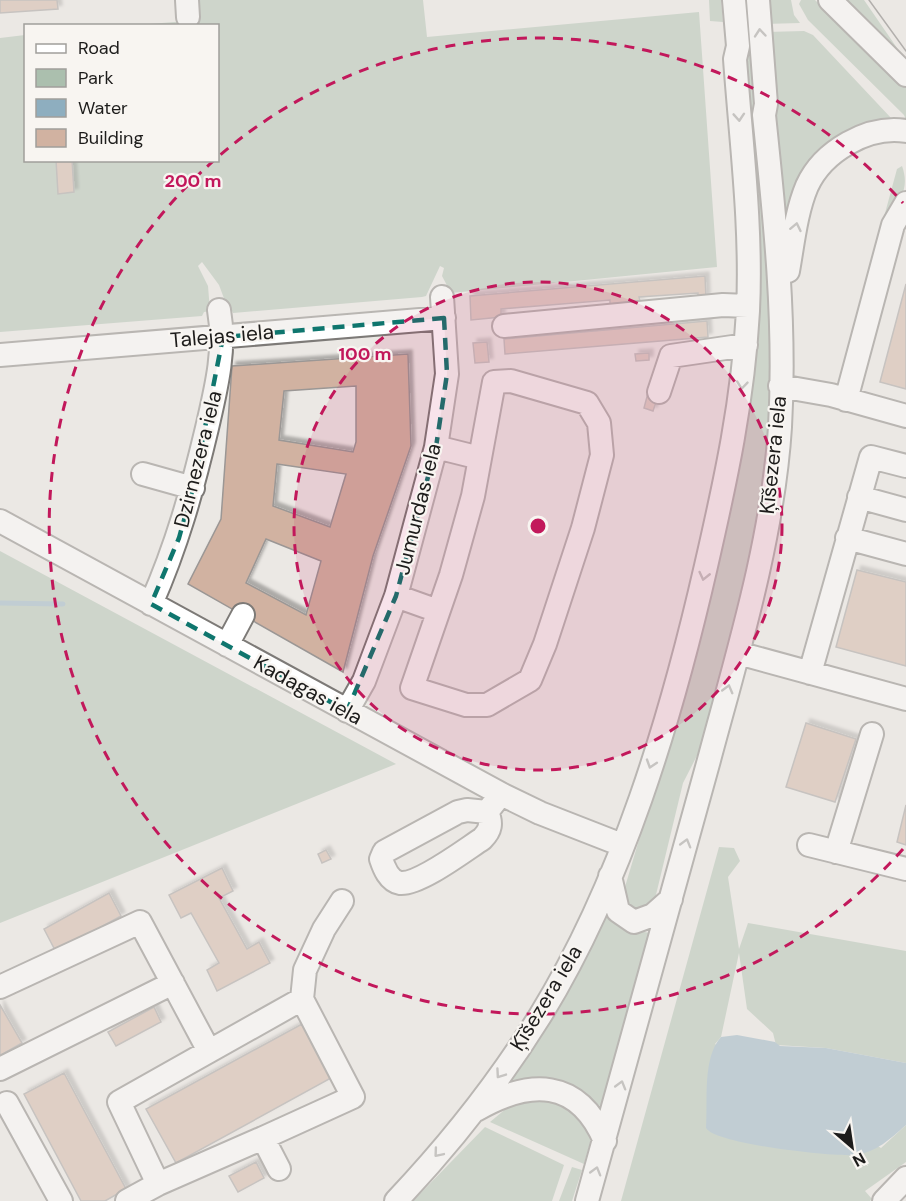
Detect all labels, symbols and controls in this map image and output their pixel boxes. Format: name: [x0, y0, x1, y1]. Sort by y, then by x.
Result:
legend: [24, 24, 219, 162]
one-way arrow: [754, 29, 767, 38]
text: Road: [78, 36, 120, 60]
text: Park: [78, 66, 114, 90]
text: Water: [78, 96, 128, 120]
one-way arrow: [733, 112, 746, 121]
text: Building: [78, 126, 143, 150]
text: 200 m: [165, 169, 221, 193]
one-way arrow: [789, 222, 802, 232]
street label: Talejas iela: [169, 318, 275, 354]
text: 100 m: [338, 342, 392, 366]
one-way arrow: [736, 381, 749, 390]
street label: Dzirnezera iela: [167, 388, 229, 530]
street label: Ķīšezera iela: [753, 394, 793, 516]
street label: Jumurdas iela: [388, 440, 448, 578]
centre of rings: [528, 516, 548, 536]
one-way arrow: [698, 571, 711, 581]
street label: Kadagas iela: [249, 649, 367, 731]
one-way arrow: [721, 684, 733, 694]
one-way arrow: [646, 758, 658, 769]
one-way arrow: [679, 838, 692, 848]
street label: Ķīšezera iela: [503, 940, 589, 1056]
one-way arrow: [496, 1067, 507, 1078]
one-way arrow: [614, 1080, 626, 1091]
north arrow: [822, 1117, 882, 1177]
one-way arrow: [434, 1146, 445, 1157]
text: N: [849, 1148, 869, 1172]
one-way arrow: [589, 1166, 601, 1177]

